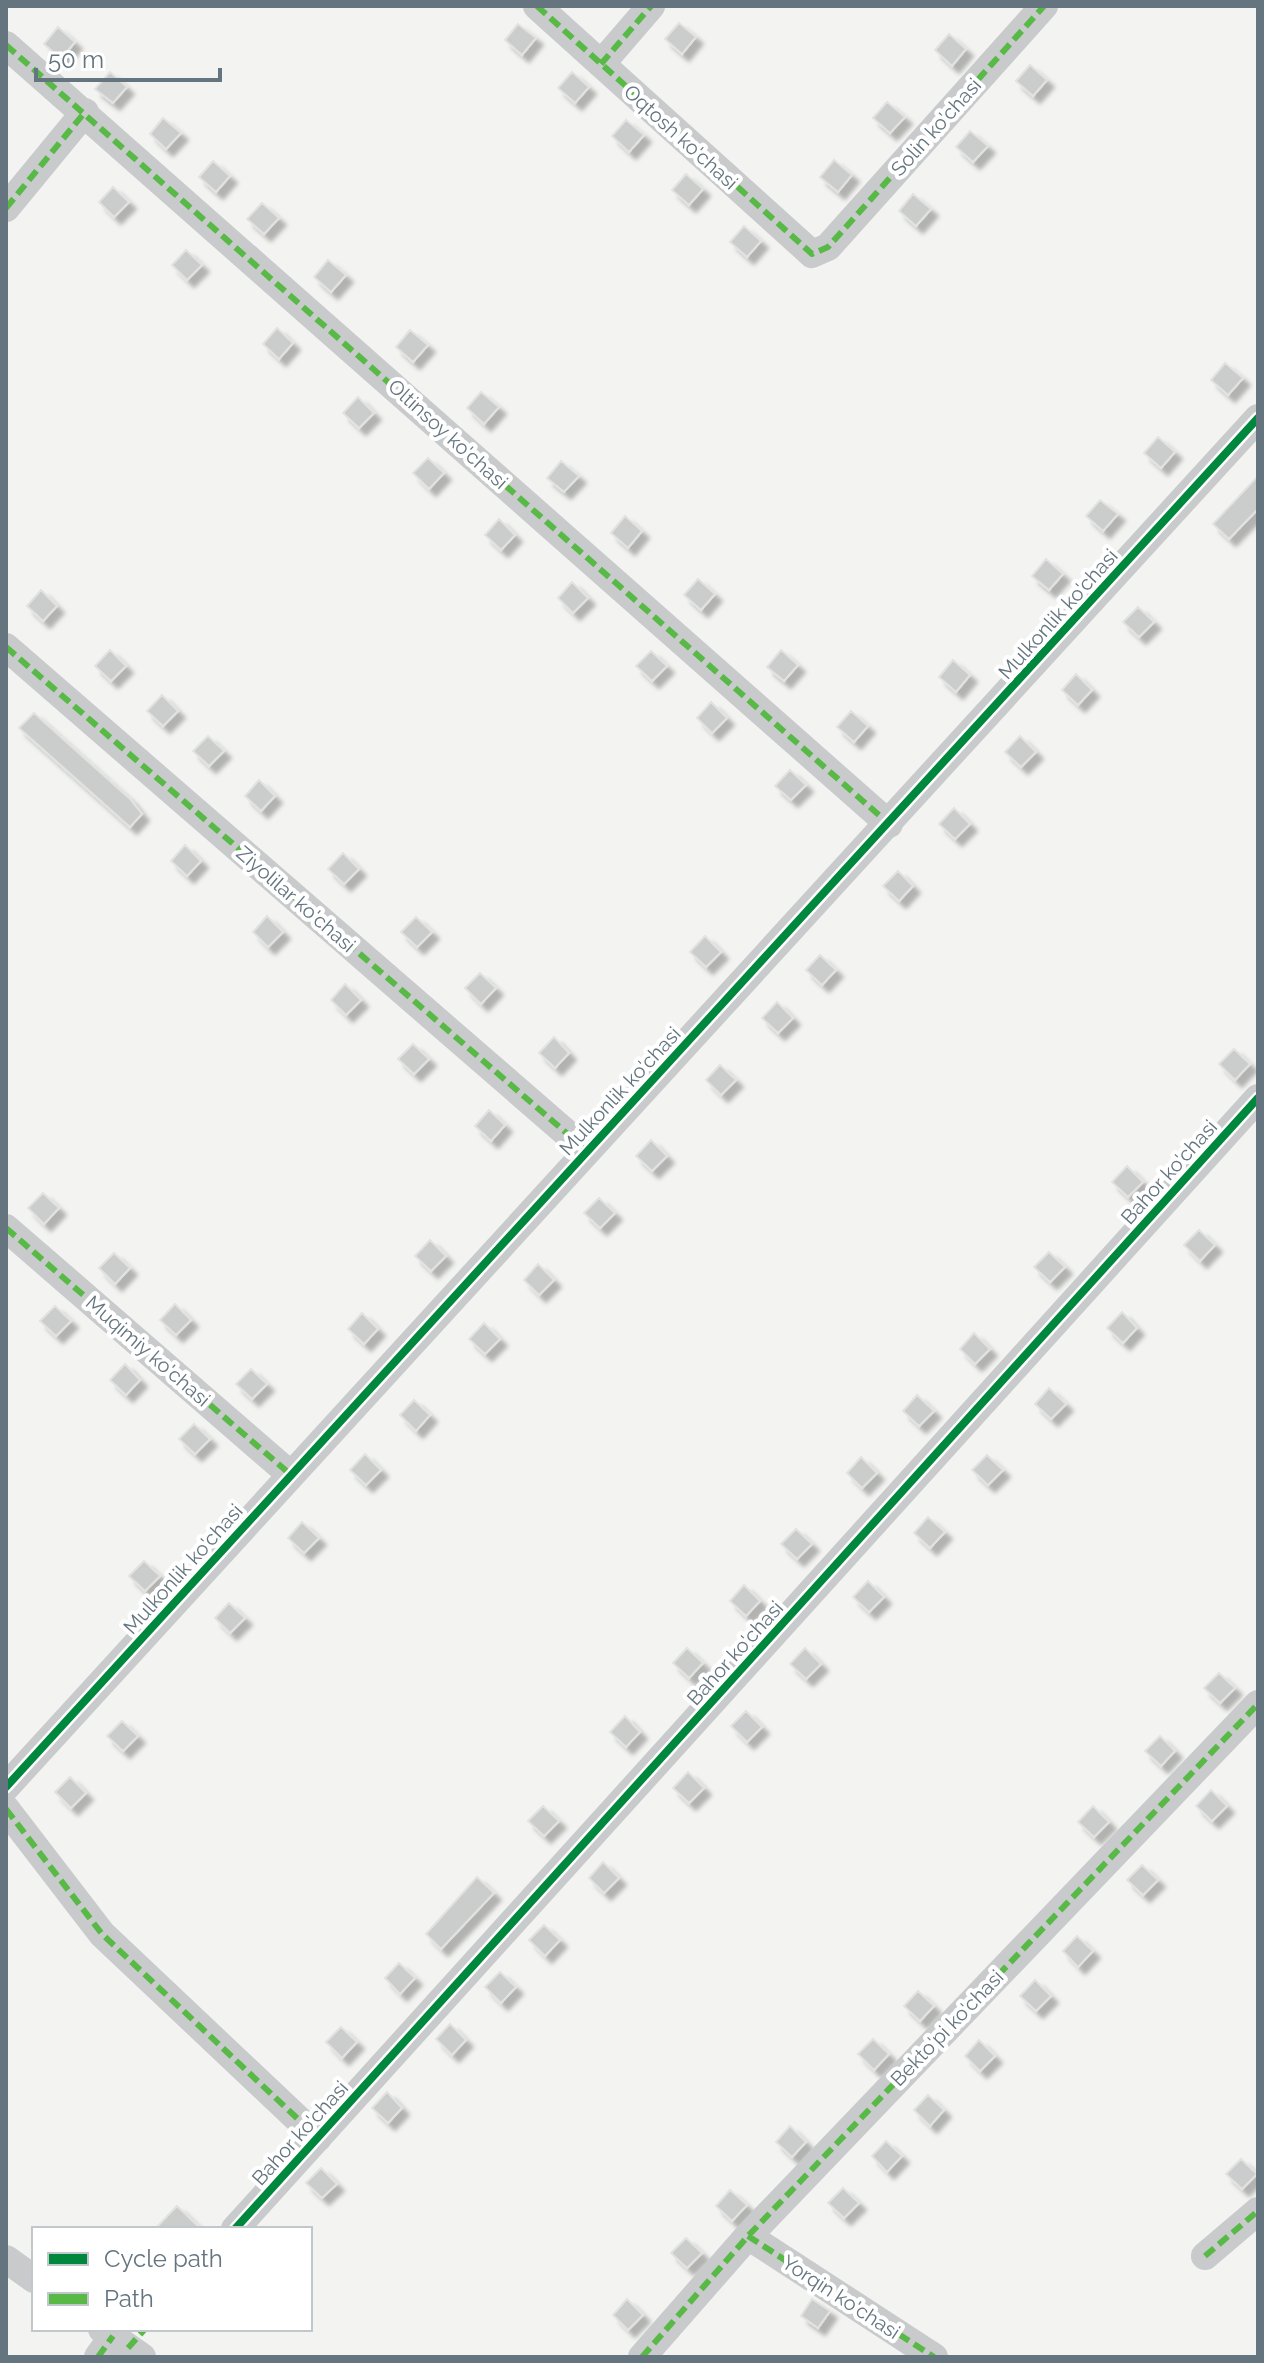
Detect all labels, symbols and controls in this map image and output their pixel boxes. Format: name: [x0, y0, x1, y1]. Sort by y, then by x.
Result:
scale bar: [36, 32, 220, 82]
text: 50 m: [48, 45, 104, 74]
street label: Solin ko'chasi: [886, 73, 986, 181]
street label: Oqtosh ko'chasi: [619, 80, 743, 194]
street label: Oltinsoy ko'chasi: [383, 374, 513, 494]
street label: Mulkonlik ko'chasi: [993, 544, 1123, 684]
street label: Ziyolilar ko'chasi: [232, 841, 360, 957]
street label: Mulkonlik ko'chasi: [554, 1022, 686, 1160]
street label: Bahor ko'chasi: [1116, 1115, 1222, 1229]
street label: Muqimiy ko'chasi: [81, 1291, 215, 1411]
street label: Mulkonlik ko'chasi: [118, 1499, 248, 1639]
street label: Bahor ko'chasi: [682, 1596, 788, 1710]
street label: Bekto'pi ko'chasi: [886, 1965, 1008, 2091]
street label: Bahor ko'chasi: [247, 2076, 353, 2190]
legend: [32, 2227, 312, 2331]
text: Cycle path: [104, 2244, 223, 2273]
street label: Yorqin ko'chasi: [778, 2250, 904, 2344]
text: Path: [104, 2284, 154, 2313]

